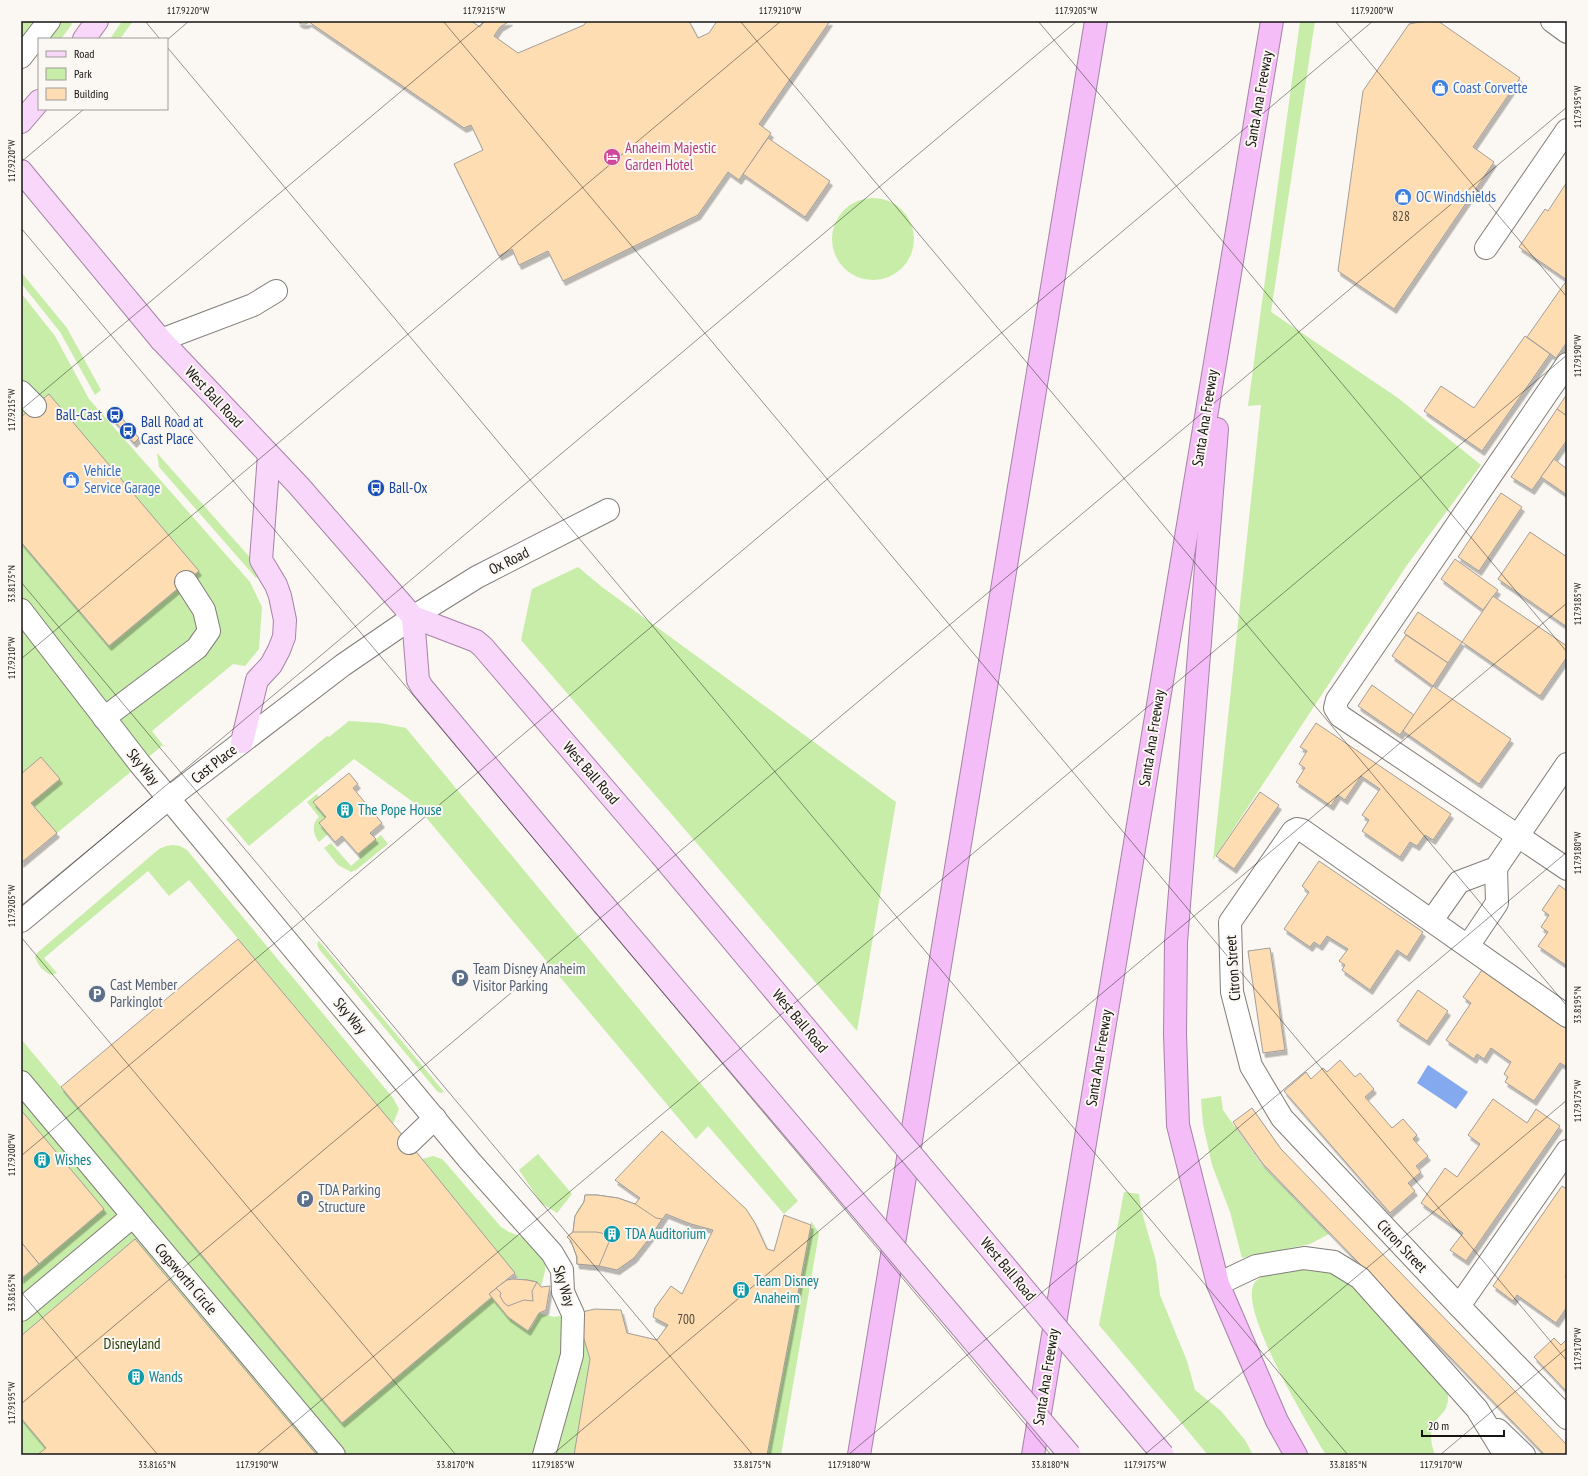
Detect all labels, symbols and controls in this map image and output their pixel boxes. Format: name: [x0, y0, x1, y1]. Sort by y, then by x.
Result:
text: 117.9220°W: [167, 4, 210, 17]
text: 117.9215°W: [463, 4, 506, 17]
text: 117.9210°W: [759, 4, 802, 17]
text: 117.9205°W: [1055, 4, 1098, 17]
text: 117.9200°W: [1351, 4, 1394, 17]
legend: [38, 38, 168, 110]
text: Road: [74, 46, 94, 61]
street label: Santa Ana Freeway: [1241, 49, 1276, 149]
text: Park: [74, 66, 92, 81]
shop icon: Coast Corvette: [1430, 78, 1450, 98]
place label: Coast Corvette: [1453, 78, 1528, 97]
text: 117.9195°W: [1571, 85, 1584, 128]
text: Building: [74, 86, 109, 101]
place label: Anaheim Majestic Garden Hotel: [625, 138, 717, 174]
text: 117.9220°W: [5, 139, 18, 182]
hotel icon: Anaheim Majestic Garden Hotel: [602, 147, 622, 167]
shop icon: OC Windshields: [1393, 187, 1413, 207]
place label: OC Windshields: [1416, 187, 1496, 206]
house number: 828: [1392, 208, 1410, 225]
text: 117.9190°W: [1571, 334, 1584, 377]
street label: West Ball Road: [181, 362, 248, 431]
street label: Santa Ana Freeway: [1187, 368, 1222, 468]
text: 117.9215°W: [5, 388, 18, 431]
place label: Ball-Cast: [56, 405, 102, 424]
bus stop icon: Ball-Cast: [105, 405, 125, 425]
place label: Ball Road at Cast Place: [141, 412, 203, 448]
bus stop icon: Ball Road at Cast Place: [118, 421, 138, 441]
place label: Vehicle Service Garage: [83, 461, 160, 497]
shop icon: Vehicle Service Garage: [61, 470, 81, 490]
bus stop icon: Ball-Ox: [366, 478, 386, 498]
place label: Ball-Ox: [389, 478, 427, 497]
street label: Ox Road: [486, 542, 532, 579]
text: 33.8175°N: [5, 565, 18, 603]
text: 117.9185°W: [1571, 582, 1584, 625]
text: 117.9210°W: [5, 636, 18, 679]
street label: Santa Ana Freeway: [1134, 688, 1169, 788]
street label: West Ball Road: [559, 737, 624, 808]
street label: Cast Place: [187, 740, 240, 787]
street label: Sky Way: [123, 745, 164, 789]
building icon: The Pope House: [335, 800, 355, 820]
place label: The Pope House: [358, 800, 442, 819]
text: 117.9180°W: [1571, 831, 1584, 874]
text: 117.9205°W: [5, 884, 18, 927]
street label: Citron Street: [1221, 935, 1244, 1001]
place label: Team Disney Anaheim Visitor Parking: [472, 959, 586, 995]
parking icon: Team Disney Anaheim Visitor Parking: [450, 968, 470, 988]
place label: Cast Member Parkinglot: [110, 975, 178, 1011]
parking icon: Cast Member Parkinglot: [87, 984, 107, 1004]
street label: West Ball Road: [768, 985, 832, 1056]
text: 33.8195°N: [1571, 986, 1584, 1024]
street label: Sky Way: [330, 994, 371, 1038]
street label: Santa Ana Freeway: [1081, 1008, 1116, 1108]
text: 117.9175°W: [1571, 1079, 1584, 1122]
text: 117.9200°W: [5, 1133, 18, 1176]
building icon: Wishes: [32, 1150, 52, 1170]
place label: Wishes: [55, 1150, 91, 1169]
place label: TDA Parking Structure: [318, 1180, 381, 1216]
parking icon: TDA Parking Structure: [295, 1189, 315, 1209]
street label: Citron Street: [1373, 1215, 1432, 1276]
building icon: TDA Auditorium: [602, 1224, 622, 1244]
place label: TDA Auditorium: [625, 1224, 706, 1243]
street label: West Ball Road: [976, 1233, 1040, 1304]
street label: Cogsworth Circle: [151, 1239, 222, 1318]
street label: Sky Way: [549, 1263, 580, 1309]
place label: Team Disney Anaheim: [754, 1271, 819, 1307]
text: 33.8165°N: [5, 1274, 18, 1312]
building icon: Team Disney Anaheim: [731, 1280, 751, 1300]
house number: 700: [677, 1311, 695, 1328]
street label: Santa Ana Freeway: [1028, 1327, 1063, 1427]
text: 117.9170°W: [1571, 1327, 1584, 1370]
park label: Disneyland: [104, 1334, 160, 1353]
building icon: Wands: [126, 1367, 146, 1387]
place label: Wands: [149, 1367, 183, 1386]
text: 117.9195°W: [5, 1381, 18, 1424]
scale bar: [1422, 1412, 1504, 1438]
text: 20 m: [1428, 1418, 1449, 1433]
text: 33.8165°N: [138, 1458, 176, 1471]
text: 117.9190°W: [236, 1458, 279, 1471]
text: 33.8170°N: [436, 1458, 474, 1471]
text: 117.9185°W: [532, 1458, 575, 1471]
text: 33.8175°N: [733, 1458, 771, 1471]
text: 117.9180°W: [828, 1458, 871, 1471]
text: 33.8180°N: [1031, 1458, 1069, 1471]
text: 117.9175°W: [1124, 1458, 1167, 1471]
text: 33.8185°N: [1329, 1458, 1367, 1471]
text: 117.9170°W: [1420, 1458, 1463, 1471]

